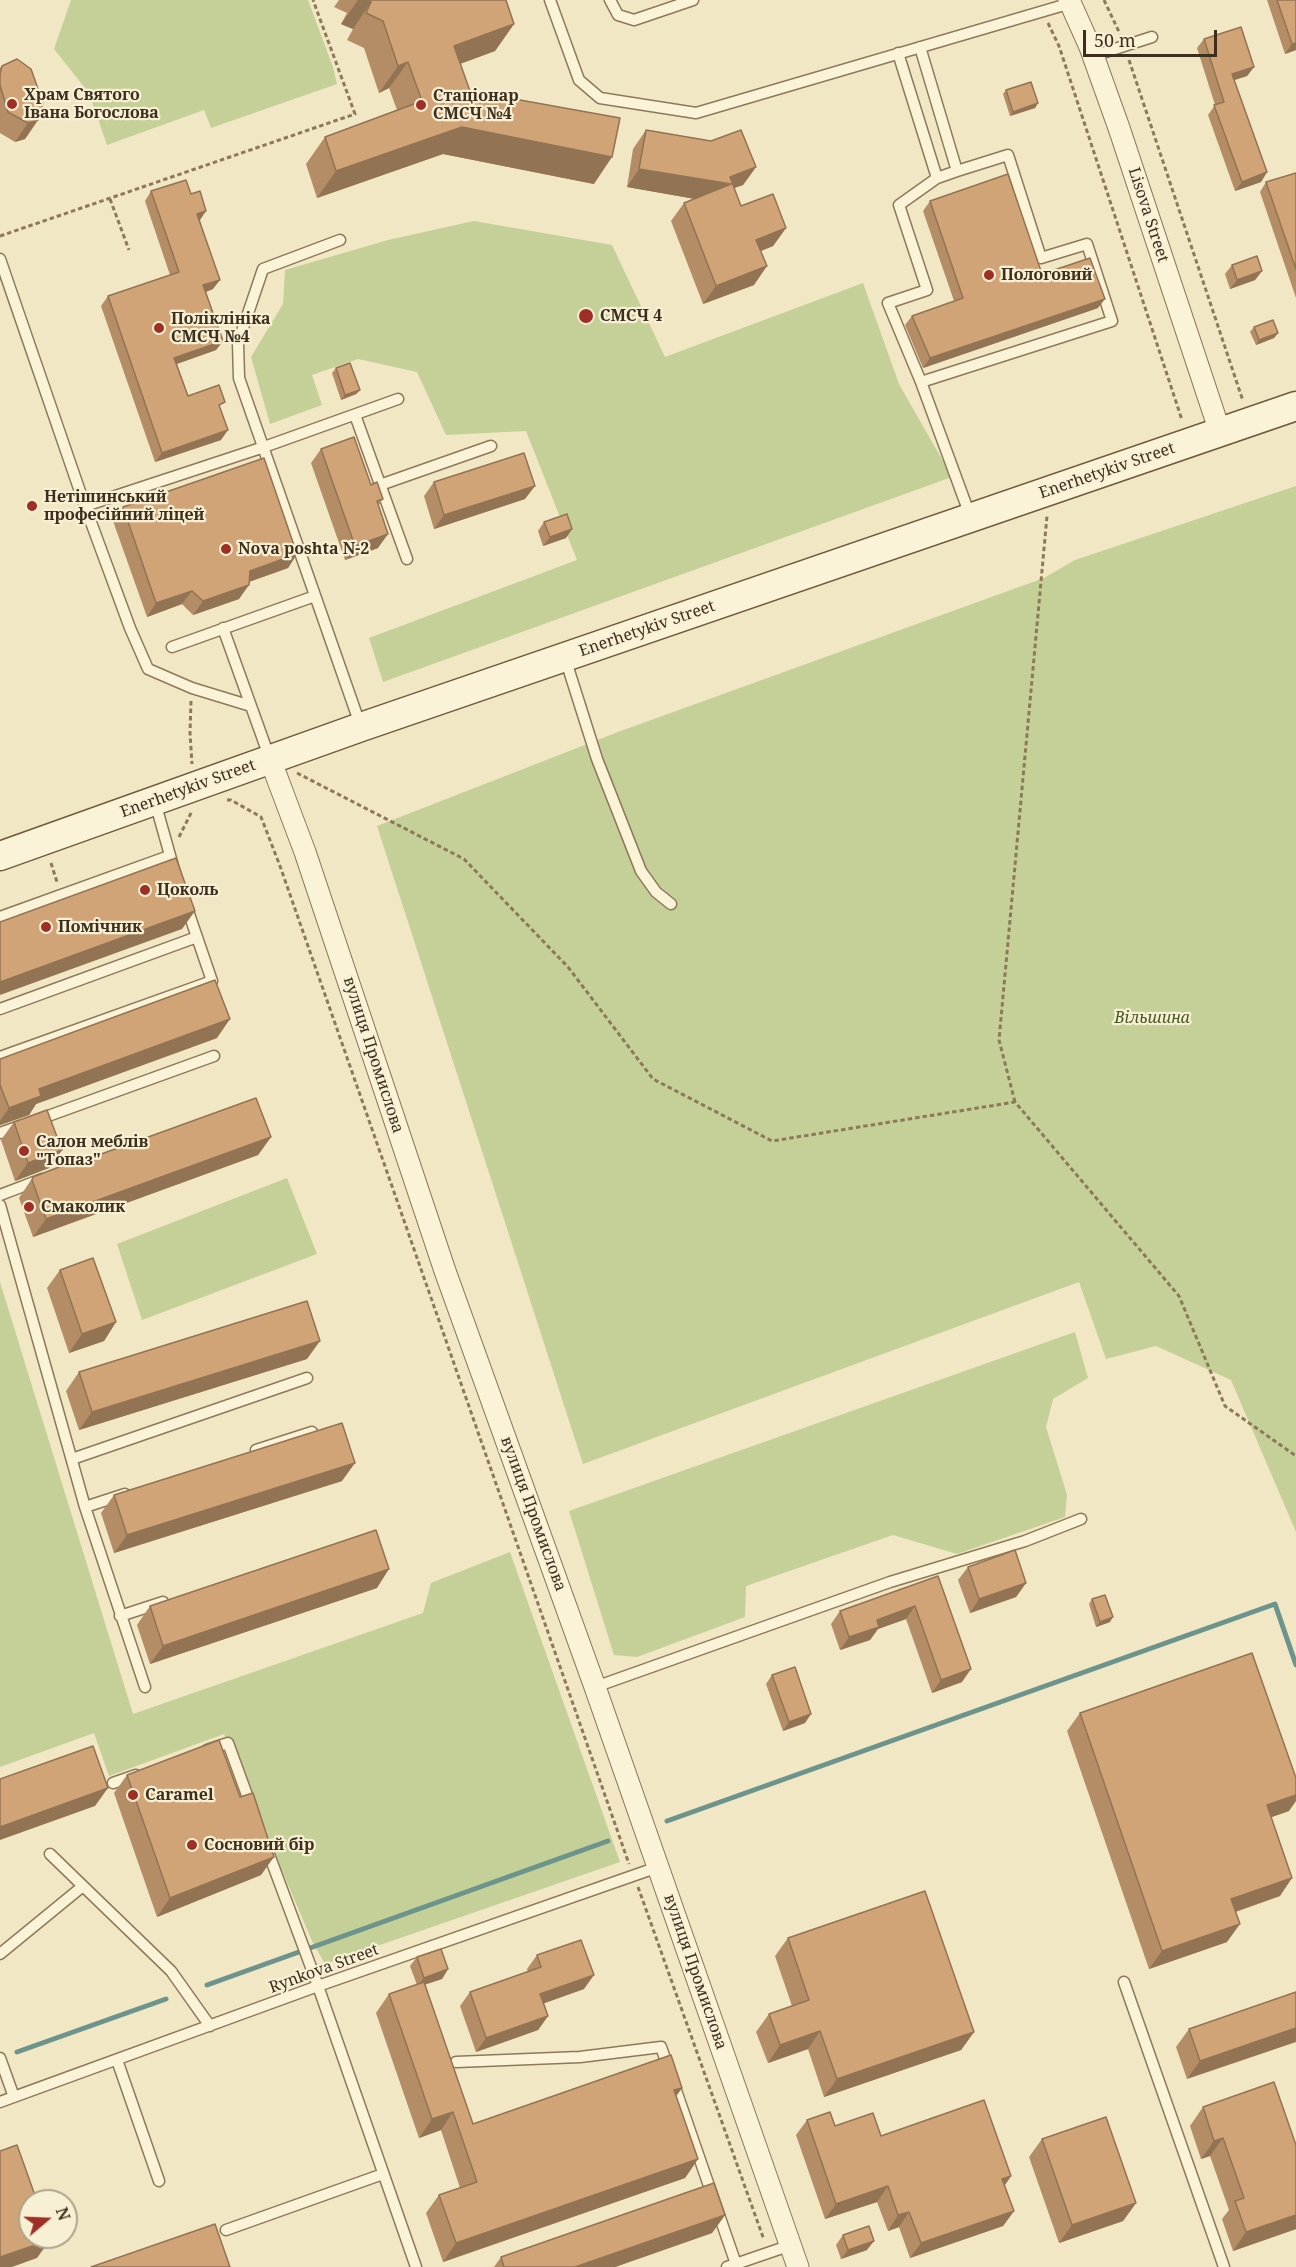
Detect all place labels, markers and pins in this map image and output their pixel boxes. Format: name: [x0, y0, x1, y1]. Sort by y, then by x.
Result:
place label: Храм Святого Івана Богослова: [24, 85, 159, 123]
place label: Стаціонар СМСЧ №4: [433, 86, 519, 124]
marker: Храм Святого Івана Богослова: [5, 97, 19, 111]
marker: Стаціонар СМСЧ №4: [414, 98, 428, 112]
place label: Пологовий: [1001, 265, 1092, 285]
marker: Пологовий: [982, 268, 996, 282]
place label: СМСЧ 4: [600, 306, 662, 326]
marker: СМСЧ 4: [577, 307, 595, 325]
place label: Поліклініка СМСЧ №4: [171, 309, 271, 347]
marker: Поліклініка СМСЧ №4: [152, 321, 166, 335]
place label: Нетішинський професійний ліцей: [44, 487, 204, 525]
marker: Нетішинський професійний ліцей: [25, 499, 39, 513]
place label: Nova poshta N-2: [238, 539, 369, 559]
marker: Nova poshta N-2: [219, 542, 233, 556]
place label: Цоколь: [157, 880, 218, 900]
marker: Цоколь: [138, 883, 152, 897]
place label: Помічник: [58, 917, 142, 937]
marker: Помічник: [39, 920, 53, 934]
place label: Салон меблів "Топаз": [36, 1132, 148, 1170]
marker: Салон меблів "Топаз": [17, 1144, 31, 1158]
place label: Смаколик: [41, 1197, 125, 1217]
marker: Смаколик: [22, 1200, 36, 1214]
place label: Caramel: [145, 1785, 214, 1805]
marker: Caramel: [126, 1788, 140, 1802]
place label: Сосновий бір: [204, 1835, 314, 1855]
marker: Сосновий бір: [185, 1838, 199, 1852]

